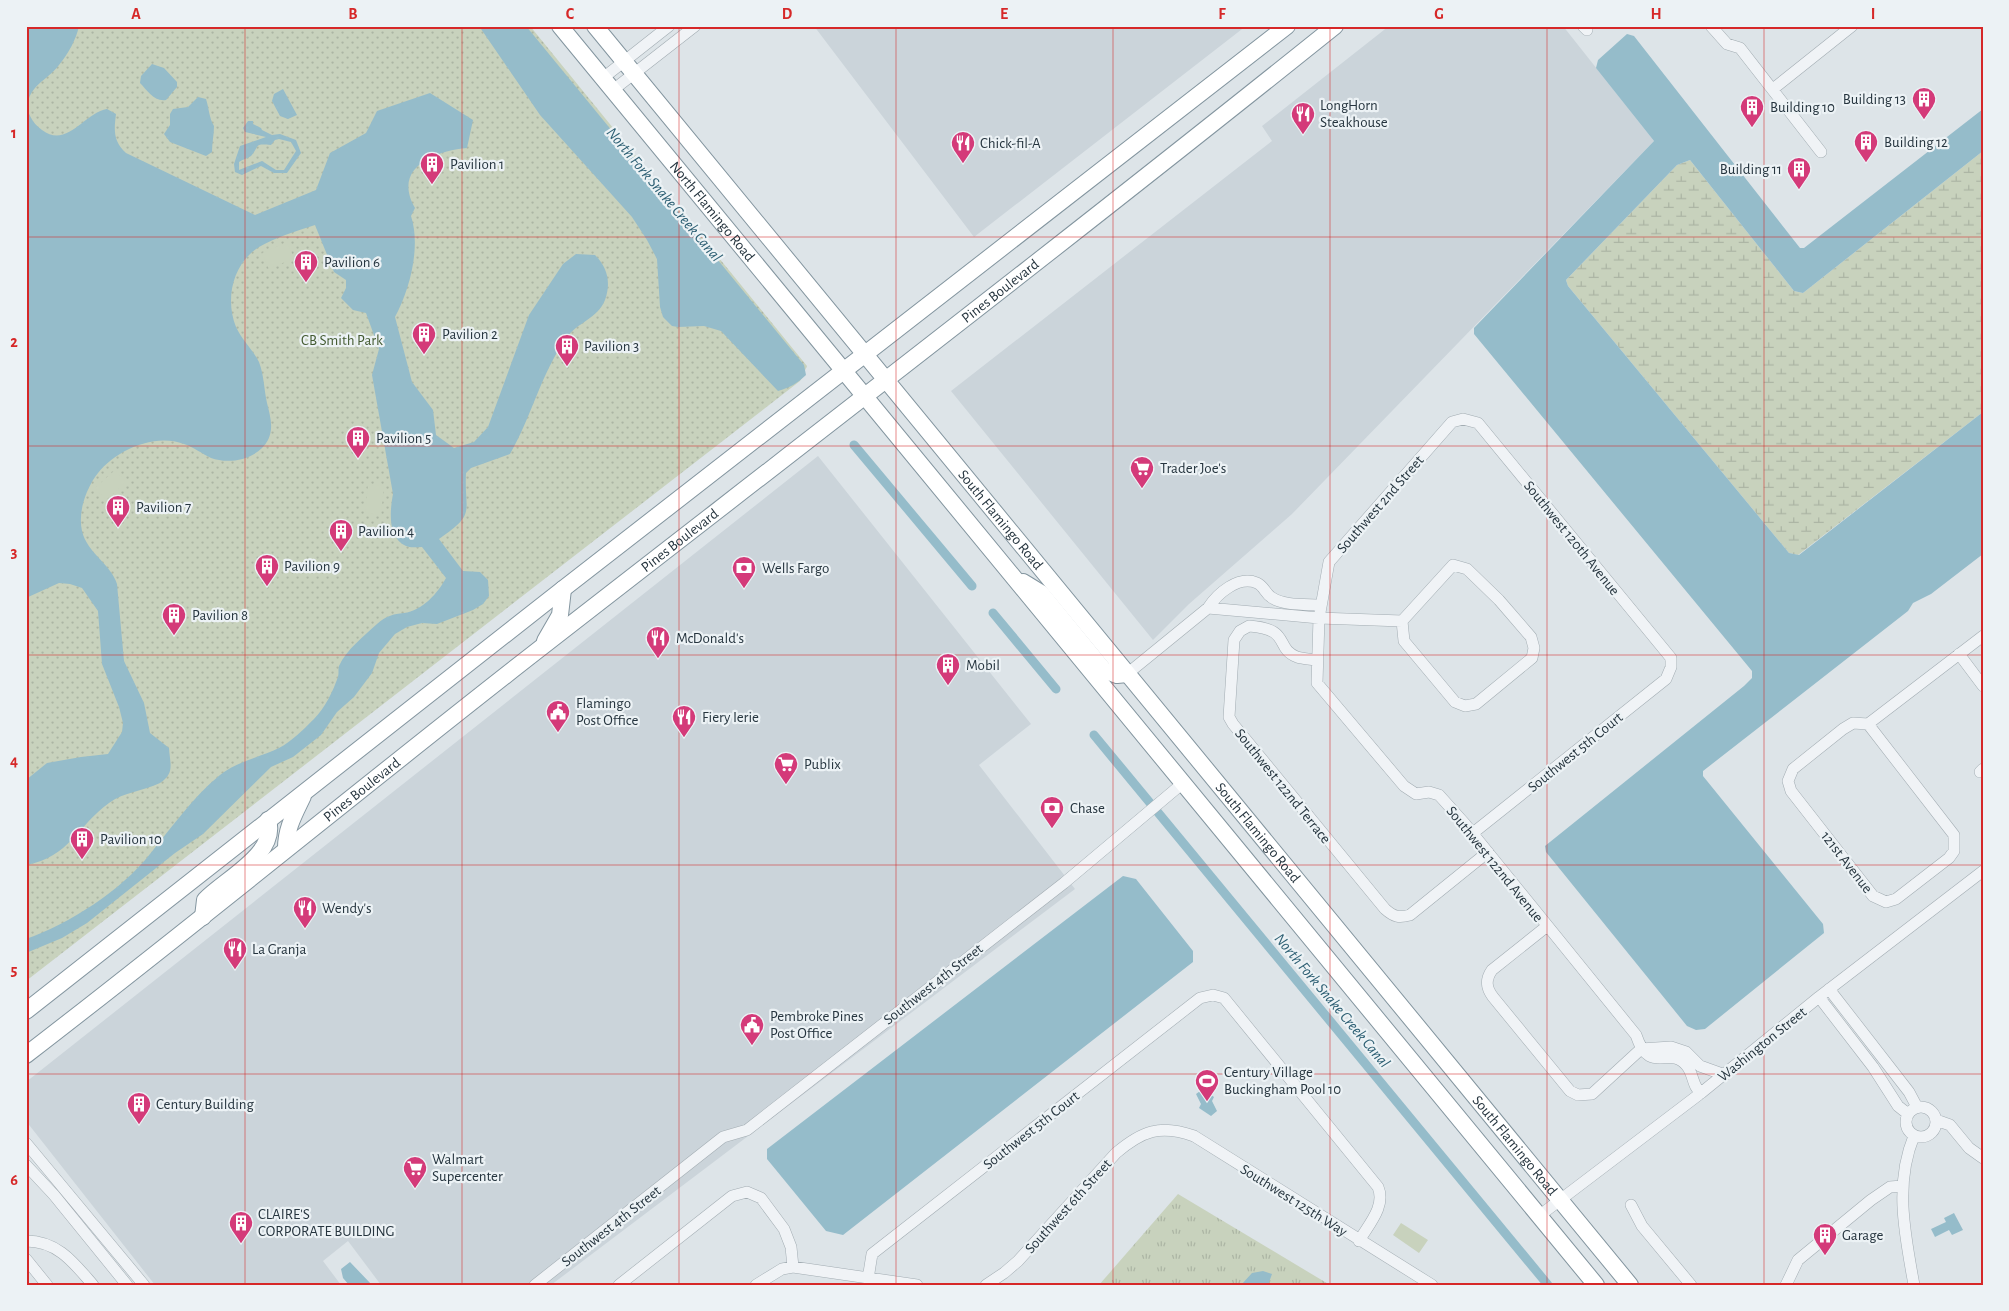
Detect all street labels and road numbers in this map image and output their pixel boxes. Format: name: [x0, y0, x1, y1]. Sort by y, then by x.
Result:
street label: North Flamingo Road: [667, 159, 758, 265]
street label: Pines Boulevard: [959, 256, 1042, 326]
street label: Southwest 2nd Street: [1334, 453, 1427, 556]
street label: South Flamingo Road: [955, 467, 1046, 573]
street label: Southwest 120th Avenue: [1521, 478, 1622, 598]
street label: Pines Boulevard: [638, 506, 721, 575]
street label: Southwest 5th Court: [1525, 710, 1626, 795]
street label: Southwest 122nd Terrace: [1232, 726, 1333, 847]
street label: Pines Boulevard: [321, 755, 403, 825]
street label: South Flamingo Road: [1212, 780, 1303, 886]
street label: Southwest 122nd Avenue: [1443, 804, 1546, 925]
street label: 121st Avenue: [1818, 829, 1875, 896]
street label: Southwest 4th Street: [881, 941, 986, 1028]
street label: Washington Street: [1715, 1004, 1809, 1084]
street label: Southwest 5th Court: [981, 1088, 1082, 1172]
street label: South Flamingo Road: [1470, 1093, 1560, 1199]
street label: Southwest 6th Street: [1022, 1156, 1115, 1256]
street label: Southwest 125th Way: [1238, 1162, 1350, 1240]
street label: Southwest 4th Street: [559, 1183, 664, 1270]

